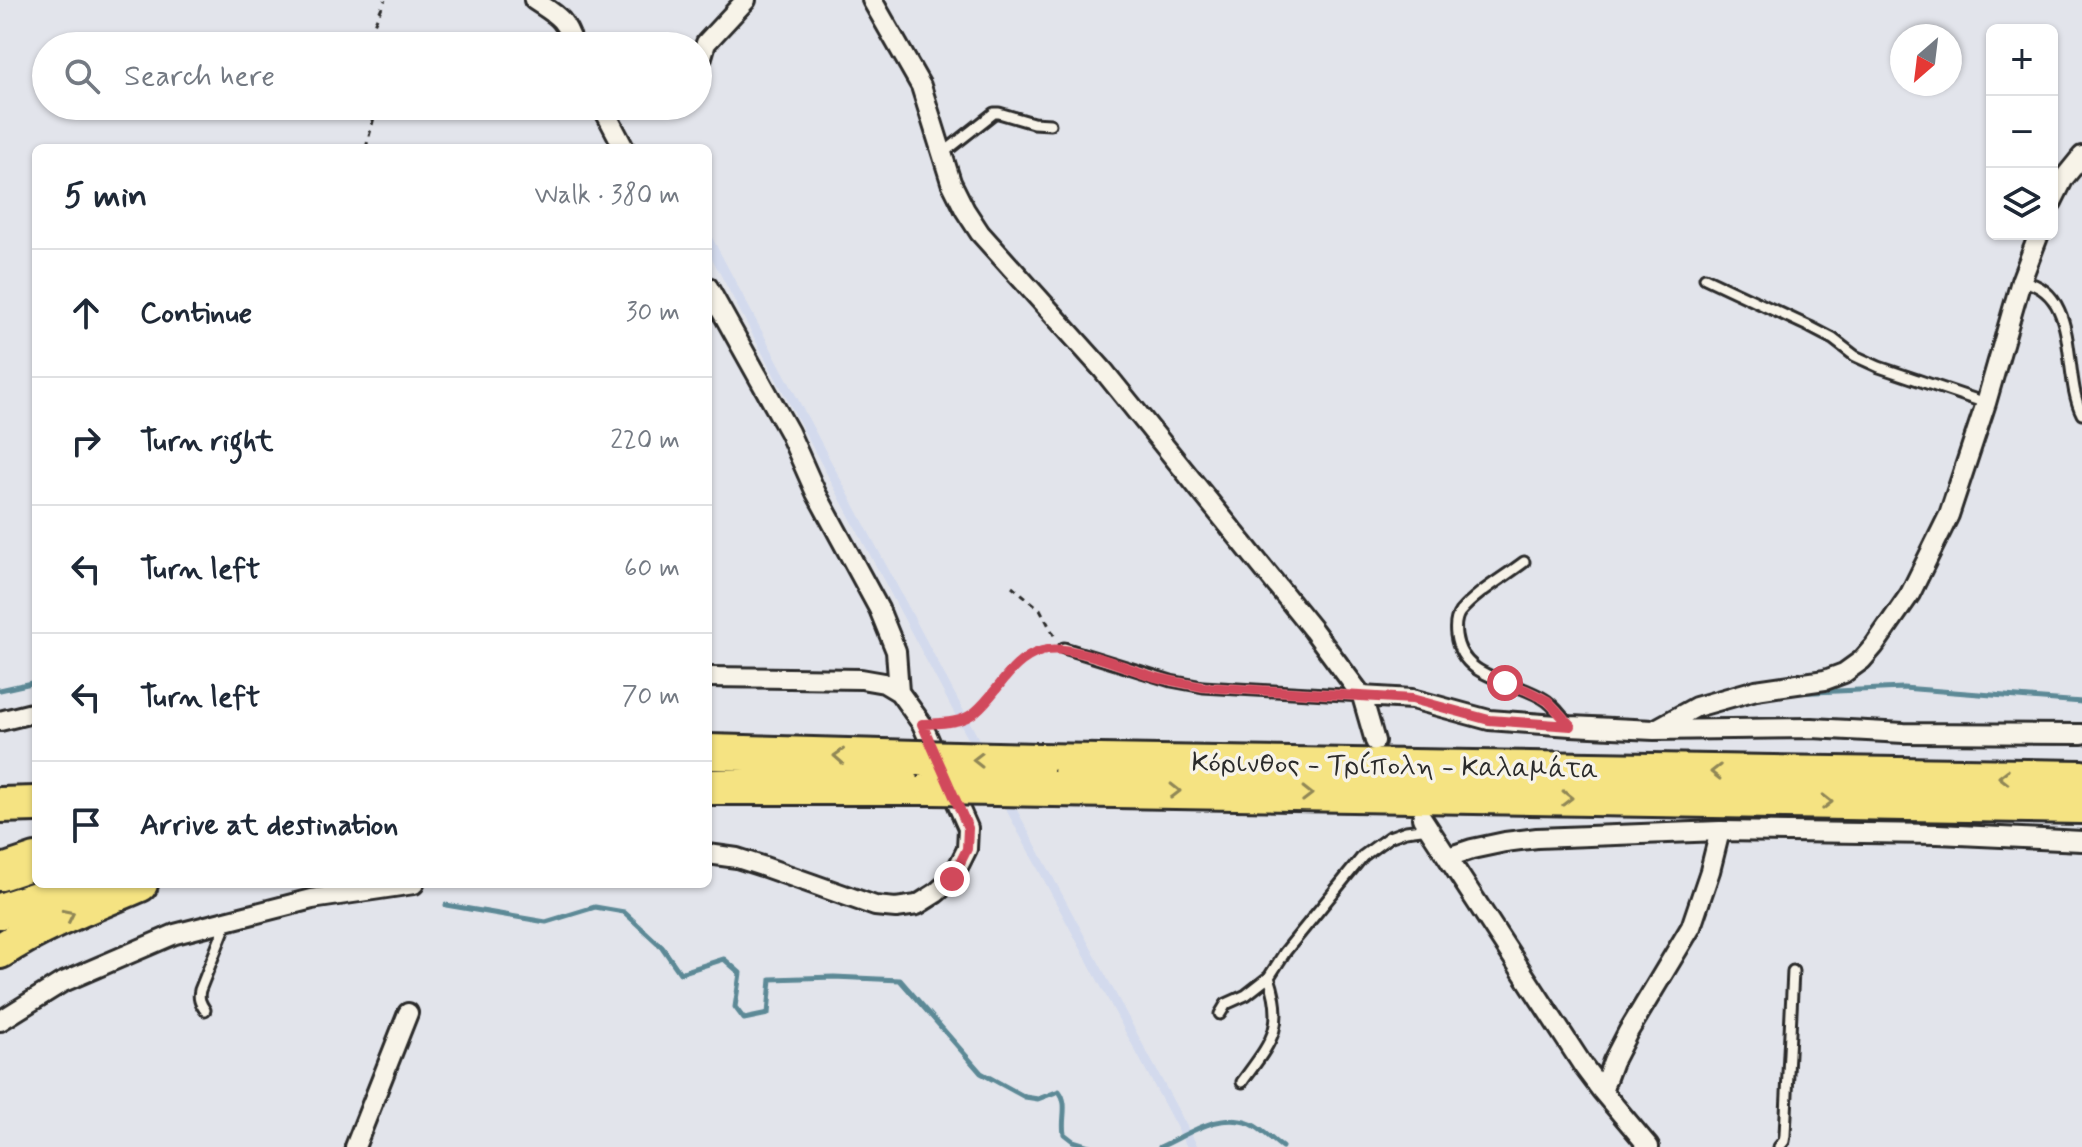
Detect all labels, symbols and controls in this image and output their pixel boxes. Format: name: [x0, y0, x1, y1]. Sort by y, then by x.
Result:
north arrow: [1890, 24, 1962, 96]
map controls: [1986, 24, 2058, 240]
button: +: [1986, 24, 2058, 96]
search box: [32, 32, 712, 120]
icon: search: [60, 54, 104, 98]
text: Search here: [124, 57, 275, 96]
button: −: [1986, 96, 2058, 168]
button: layers: [1986, 168, 2058, 240]
text: 5 min: [64, 174, 147, 219]
text: Walk · 380 m: [534, 179, 680, 213]
icon: ahead: [64, 291, 108, 335]
text: Continue: [140, 294, 252, 333]
text: 30 m: [626, 296, 680, 330]
icon: right: [64, 419, 108, 463]
text: Turn right: [140, 422, 273, 461]
text: 220 m: [610, 424, 680, 458]
icon: left: [64, 547, 108, 591]
text: Turn left: [140, 550, 260, 589]
text: 60 m: [624, 552, 680, 586]
route start: [1487, 665, 1523, 701]
icon: left: [64, 675, 108, 719]
text: Turn left: [140, 678, 260, 717]
text: 70 m: [622, 680, 680, 714]
street label: Κόρινθος - Τρίπολη - Καλαμάτα: [1191, 745, 1599, 789]
one-way arrow: [832, 748, 845, 765]
one-way arrow: [971, 751, 984, 768]
one-way arrow: [1709, 763, 1722, 781]
one-way arrow: [1997, 768, 2010, 785]
one-way arrow: [1169, 783, 1182, 800]
one-way arrow: [1301, 785, 1314, 802]
one-way arrow: [1561, 789, 1574, 807]
one-way arrow: [1821, 793, 1834, 811]
icon: arrive: [64, 803, 108, 847]
text: Arrive at destination: [140, 806, 398, 845]
route end: [934, 861, 970, 897]
one-way arrow: [60, 909, 75, 925]

